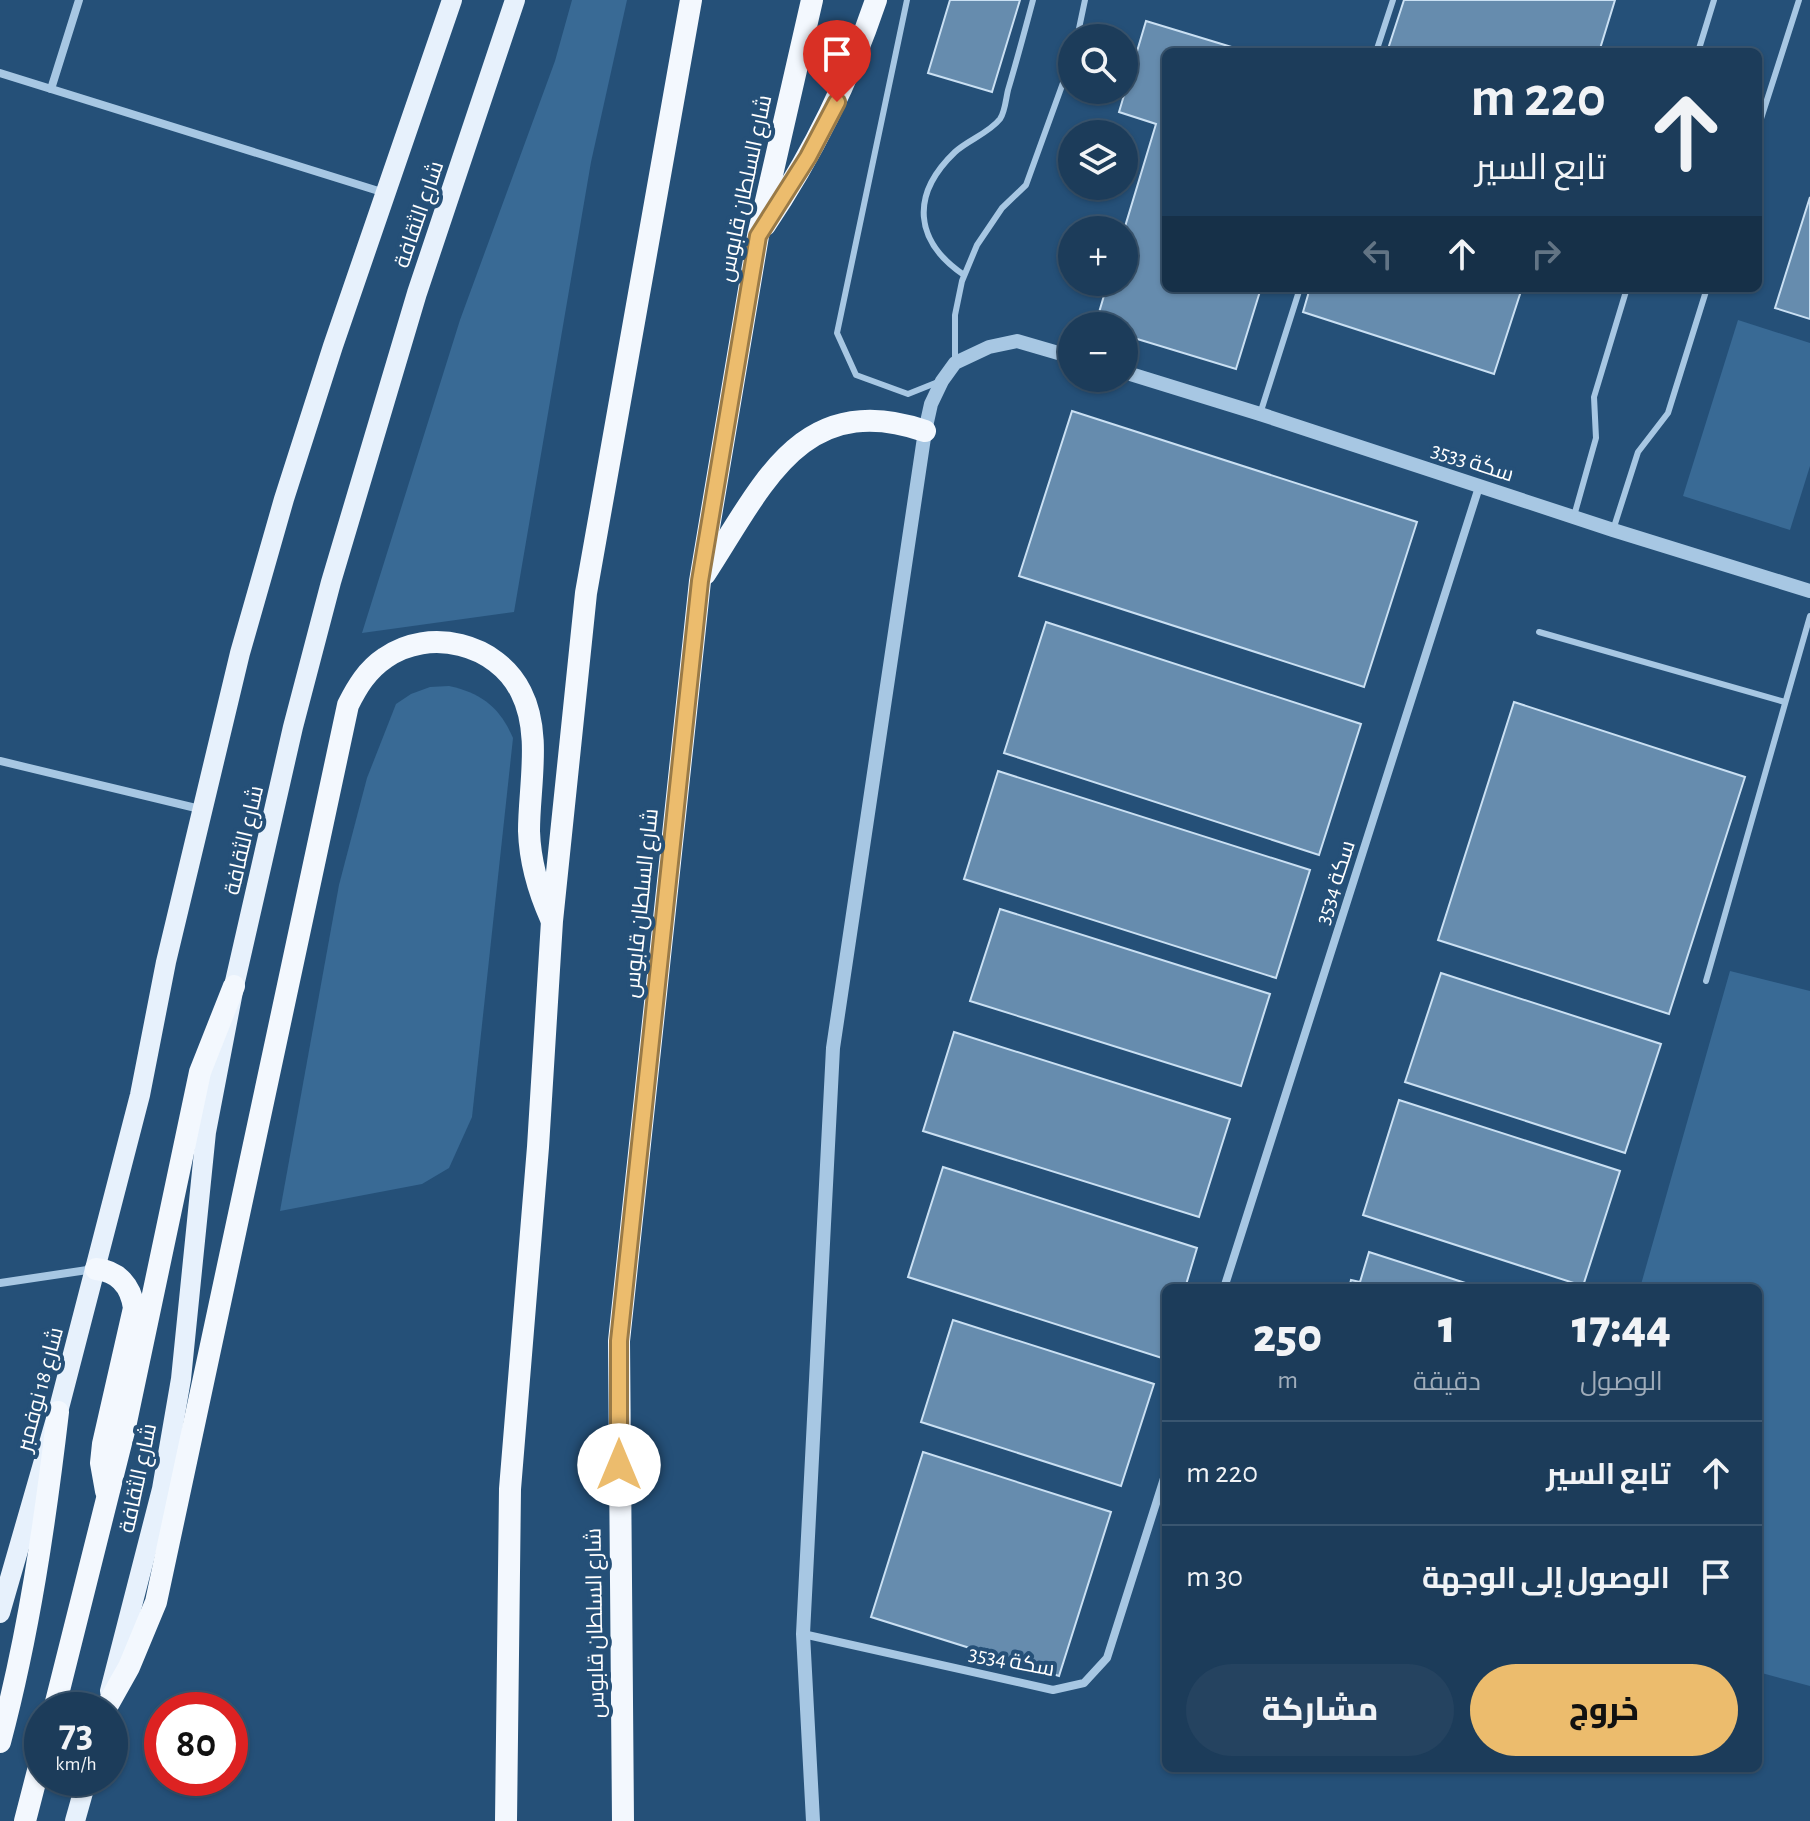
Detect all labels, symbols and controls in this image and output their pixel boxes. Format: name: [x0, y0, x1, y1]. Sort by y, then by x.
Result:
pin: [803, 20, 871, 102]
map controls: [1058, 24, 1138, 392]
button: search: [1058, 24, 1138, 104]
icon: arrive: [815, 32, 859, 76]
text: 220 m: [1470, 70, 1606, 126]
icon: ahead: [1634, 80, 1738, 184]
street label: شارع السلطان قابوس: [714, 93, 778, 284]
button: layers: [1058, 120, 1138, 200]
text: تابع السير: [1476, 150, 1606, 186]
street label: شارع الثقافة: [390, 158, 450, 272]
button: +: [1058, 216, 1138, 296]
icon: left: [1356, 232, 1400, 276]
icon: ahead: [1440, 232, 1484, 276]
icon: right: [1524, 232, 1568, 276]
button: −: [1058, 312, 1138, 392]
street label: سكة 3533: [1429, 438, 1517, 486]
street label: شارع الثقافة: [221, 784, 270, 898]
street label: شارع السلطان قابوس: [620, 807, 665, 999]
street label: سكة 3534: [1311, 838, 1359, 927]
text: 1: [1438, 1304, 1456, 1352]
text: 17:44: [1572, 1304, 1671, 1352]
text: 250: [1253, 1313, 1322, 1361]
street label: شارع 18 نوفمبر: [12, 1325, 70, 1457]
text: m: [1277, 1367, 1298, 1393]
text: دقيقة: [1413, 1369, 1481, 1395]
text: الوصول: [1580, 1369, 1663, 1395]
street label: شارع الثقافة: [116, 1421, 163, 1536]
position arrow: [577, 1423, 661, 1507]
icon: ahead: [1694, 1451, 1738, 1495]
text: 220 m: [1186, 1458, 1258, 1488]
text: تابع السير: [1546, 1460, 1670, 1490]
street label: شارع السلطان قابوس: [582, 1528, 611, 1718]
icon: arrive: [1694, 1555, 1738, 1599]
text: 30 m: [1186, 1562, 1243, 1592]
text: الوصول إلى الوجهة: [1422, 1564, 1670, 1594]
street label: سكة 3534: [967, 1642, 1057, 1680]
button: مشاركة: [1186, 1664, 1454, 1756]
button: خروج: [1470, 1664, 1738, 1756]
speed limit sign: 80: [144, 1692, 248, 1796]
text: 73: [59, 1714, 93, 1754]
text: km/h: [55, 1754, 97, 1774]

